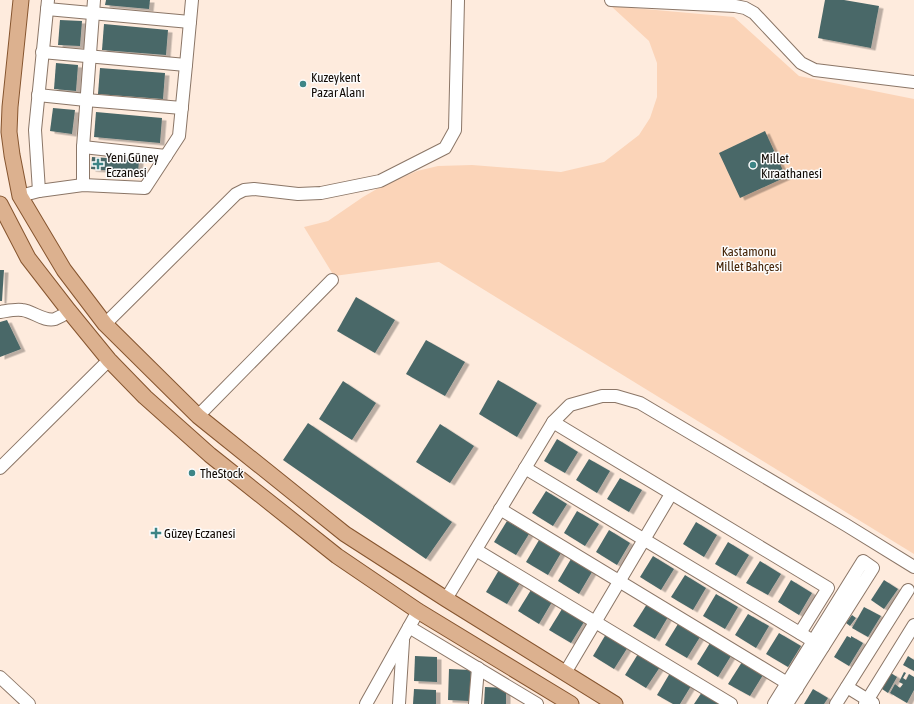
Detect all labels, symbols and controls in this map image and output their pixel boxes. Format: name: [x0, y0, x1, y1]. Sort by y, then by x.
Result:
place label: Kuzeykent Pazar Alanı: [311, 70, 365, 100]
marker: Kuzeykent Pazar Alanı: [298, 79, 308, 89]
place label: Yeni Güney Eczanesi: [106, 150, 159, 180]
place label: Millet Kıraathanesi: [761, 151, 822, 181]
marker: Yeni Güney Eczanesi: [93, 159, 103, 169]
marker: Millet Kıraathanesi: [748, 160, 758, 170]
park label: Kastamonu Millet Bahçesi: [716, 244, 782, 274]
place label: TheStock: [200, 466, 244, 481]
marker: TheStock: [187, 468, 197, 478]
place label: Güzey Eczanesi: [164, 526, 236, 541]
marker: Güzey Eczanesi: [151, 528, 161, 538]

